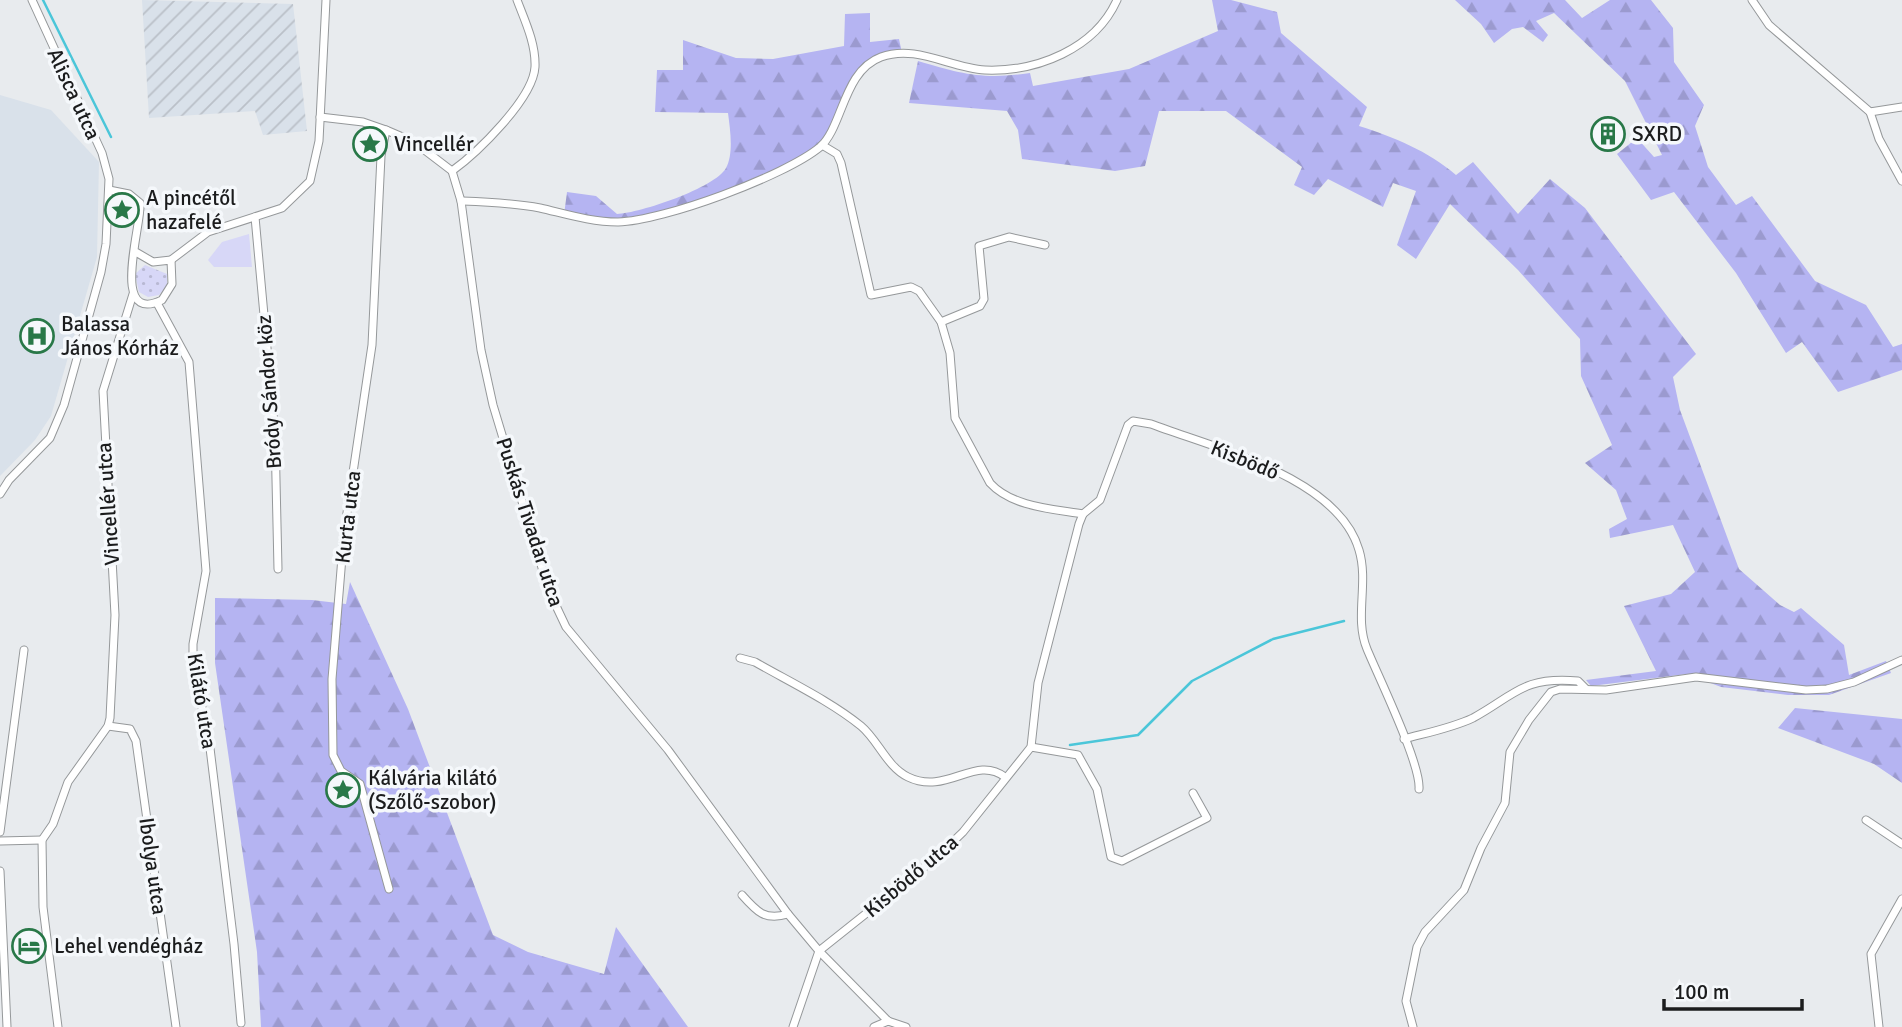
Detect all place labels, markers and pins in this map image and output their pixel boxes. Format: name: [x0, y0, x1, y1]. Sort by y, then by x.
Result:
building icon: SXRD: [1589, 115, 1627, 153]
place label: SXRD: [1632, 121, 1682, 147]
place icon: Vincellér: [351, 125, 389, 163]
place label: Vincellér: [394, 131, 474, 157]
place label: A pincétől hazafelé: [146, 185, 236, 235]
place icon: A pincétől hazafelé: [103, 191, 141, 229]
place label: Balassa János Kórház: [61, 311, 179, 361]
hospital icon: Balassa János Kórház: [18, 317, 56, 355]
place label: Kálvária kilátó (Szőlő-szobor): [368, 765, 497, 815]
place icon: Kálvária kilátó (Szőlő-szobor): [324, 771, 362, 809]
hotel icon: Lehel vendégház: [10, 927, 48, 965]
place label: Lehel vendégház: [54, 933, 203, 959]

